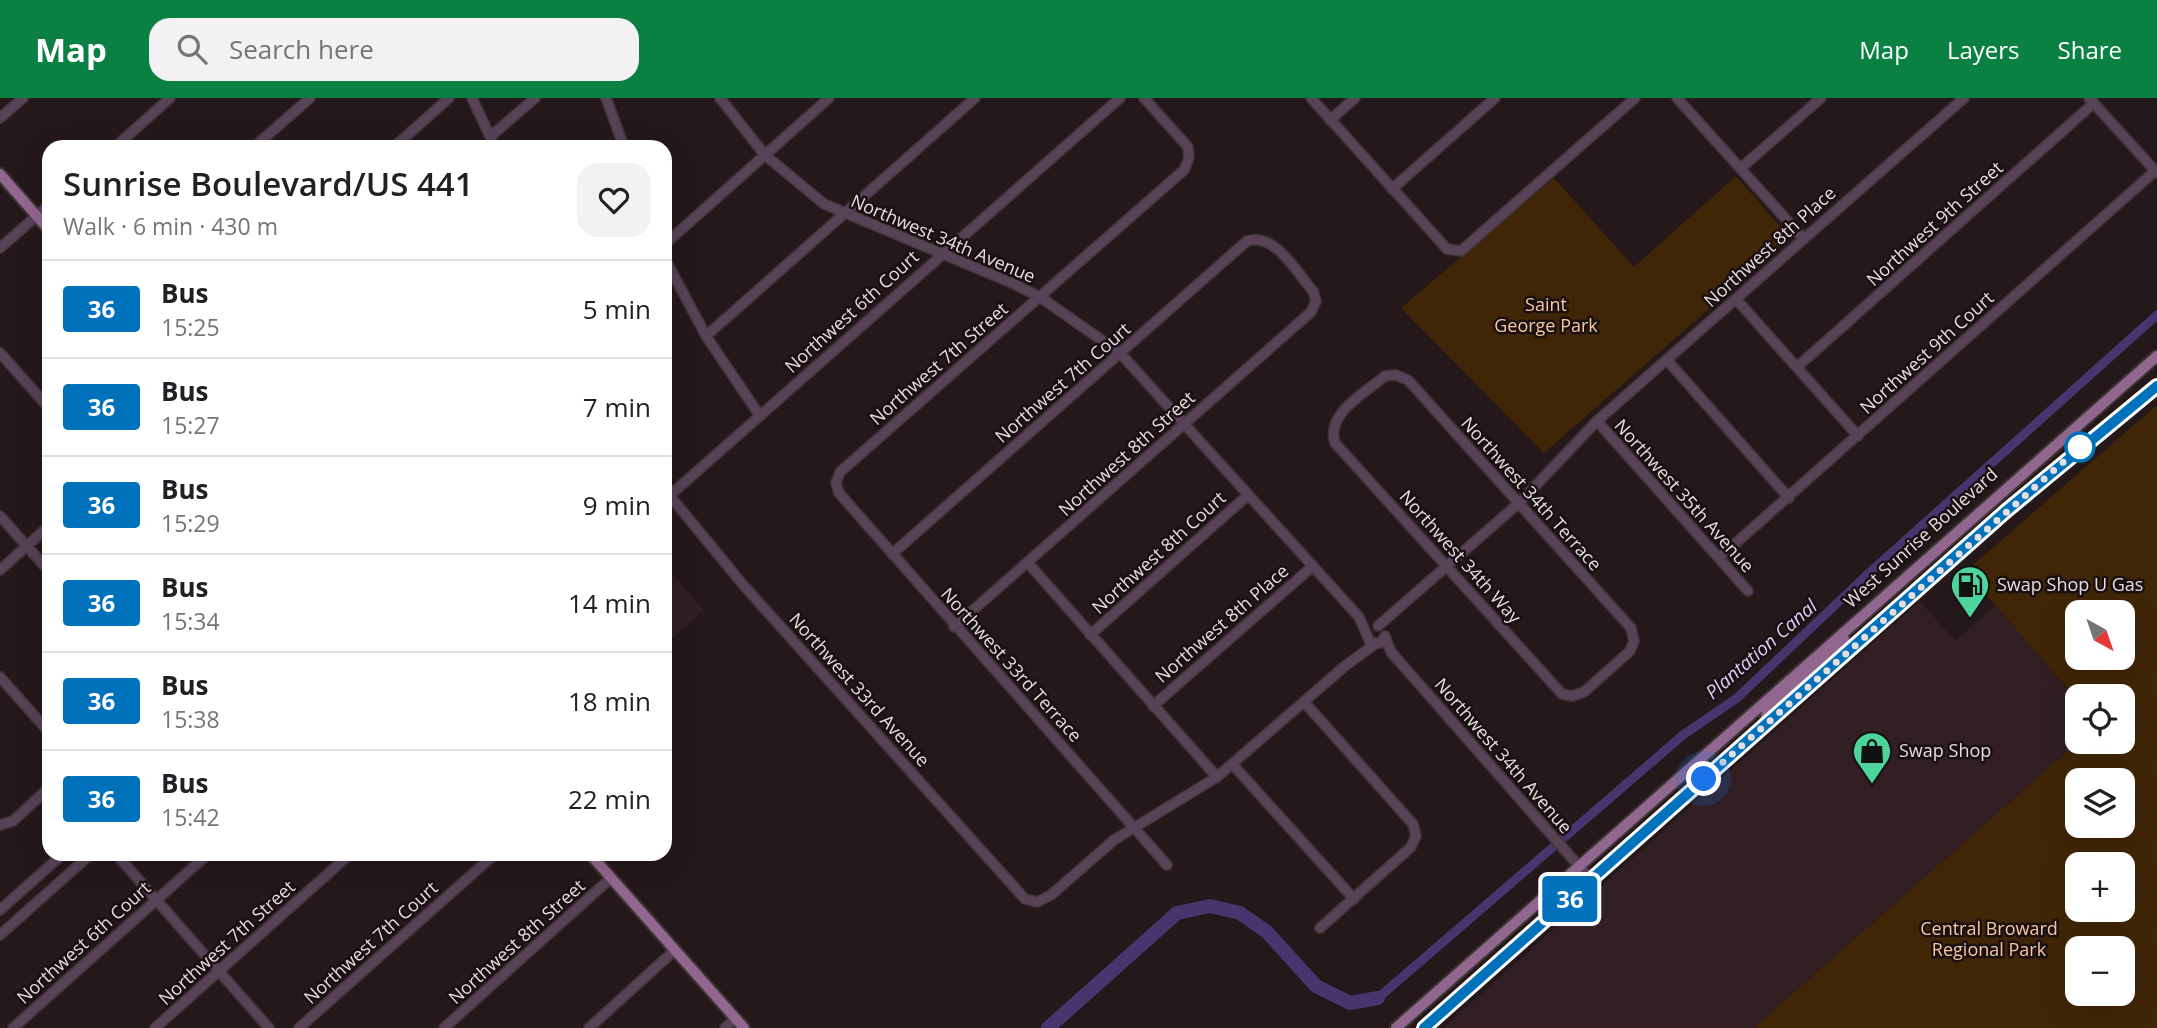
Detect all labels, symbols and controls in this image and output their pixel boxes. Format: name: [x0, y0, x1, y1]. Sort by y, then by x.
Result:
search box: [149, 18, 639, 81]
text: Map: [35, 27, 107, 72]
icon: search: [173, 30, 211, 68]
text: Search here: [229, 31, 374, 67]
text: Map: [1859, 33, 1909, 66]
text: Layers: [1947, 33, 2020, 66]
text: Share: [2058, 33, 2122, 66]
street label: Northwest 9th Street: [1861, 156, 2008, 291]
text: Sunrise Boulevard/US 441: [63, 161, 474, 206]
button: heart: [577, 163, 651, 237]
street label: Northwest 8th Place: [1698, 181, 1840, 312]
street label: Northwest 34th Avenue: [847, 188, 1039, 288]
text: Walk · 6 min · 430 m: [63, 210, 278, 242]
street label: Northwest 6th Court: [779, 245, 923, 378]
text: Bus: [161, 275, 208, 311]
street label: Northwest 9th Court: [1854, 286, 1998, 419]
text: 5 min: [583, 291, 651, 327]
text: 36: [88, 292, 115, 325]
park label: Saint George Park: [1494, 292, 1598, 337]
street label: Northwest 7th Street: [864, 297, 1012, 430]
text: 15:25: [161, 311, 220, 343]
street label: Northwest 7th Court: [989, 317, 1135, 448]
text: Bus: [161, 373, 208, 409]
street label: Northwest 8th Street: [1053, 386, 1200, 521]
text: 7 min: [583, 389, 651, 425]
text: 36: [88, 390, 115, 423]
text: 15:27: [161, 409, 220, 441]
street label: Northwest 34th Terrace: [1456, 411, 1607, 575]
street label: Northwest 35th Avenue: [1609, 414, 1760, 577]
unlabelled marker: [2065, 432, 2095, 462]
street label: West Sunrise Boulevard: [1838, 462, 2002, 613]
text: Bus: [161, 471, 208, 507]
street label: Northwest 34th Way: [1395, 485, 1528, 629]
street label: Northwest 8th Court: [1086, 486, 1230, 619]
text: 9 min: [583, 487, 651, 523]
text: 36: [88, 488, 115, 521]
text: 15:29: [161, 507, 220, 539]
street label: Northwest 8th Place: [1150, 559, 1293, 688]
fuel station icon: Swap Shop U Gas: [1949, 564, 1991, 619]
text: Bus: [161, 569, 208, 605]
place label: Swap Shop U Gas: [1997, 572, 2143, 596]
street label: Northwest 33rd Terrace: [936, 582, 1088, 747]
text: 14 min: [568, 585, 651, 621]
text: 36: [88, 586, 115, 619]
water label: Plantation Canal: [1700, 592, 1823, 705]
north arrow: [2065, 600, 2135, 670]
map controls: [2065, 600, 2135, 1006]
text: 15:34: [161, 605, 220, 637]
street label: Northwest 33rd Avenue: [784, 607, 935, 771]
text: Bus: [161, 667, 208, 703]
street label: Northwest 34th Avenue: [1430, 673, 1578, 838]
text: 18 min: [568, 683, 651, 719]
text: 36: [88, 684, 115, 717]
button: locate: [2065, 684, 2135, 754]
text: 15:38: [161, 703, 220, 735]
shop icon: Swap Shop: [1851, 730, 1893, 785]
place label: Swap Shop: [1899, 738, 1991, 762]
your location: [1686, 761, 1721, 796]
text: Bus: [161, 765, 208, 801]
button: layers: [2065, 768, 2135, 838]
text: 22 min: [568, 781, 651, 817]
text: 36: [88, 782, 115, 815]
text: 15:42: [161, 801, 220, 833]
button: +: [2065, 852, 2135, 922]
street label: Northwest 8th Street: [443, 874, 590, 1009]
street label: Northwest 7th Street: [153, 875, 300, 1010]
street label: Northwest 6th Court: [11, 876, 155, 1009]
street label: Northwest 7th Court: [298, 876, 442, 1009]
line badge: 36: [1538, 876, 1602, 922]
text: 36: [1556, 882, 1584, 915]
park label: Central Broward Regional Park: [1920, 916, 2058, 961]
button: −: [2065, 936, 2135, 1006]

